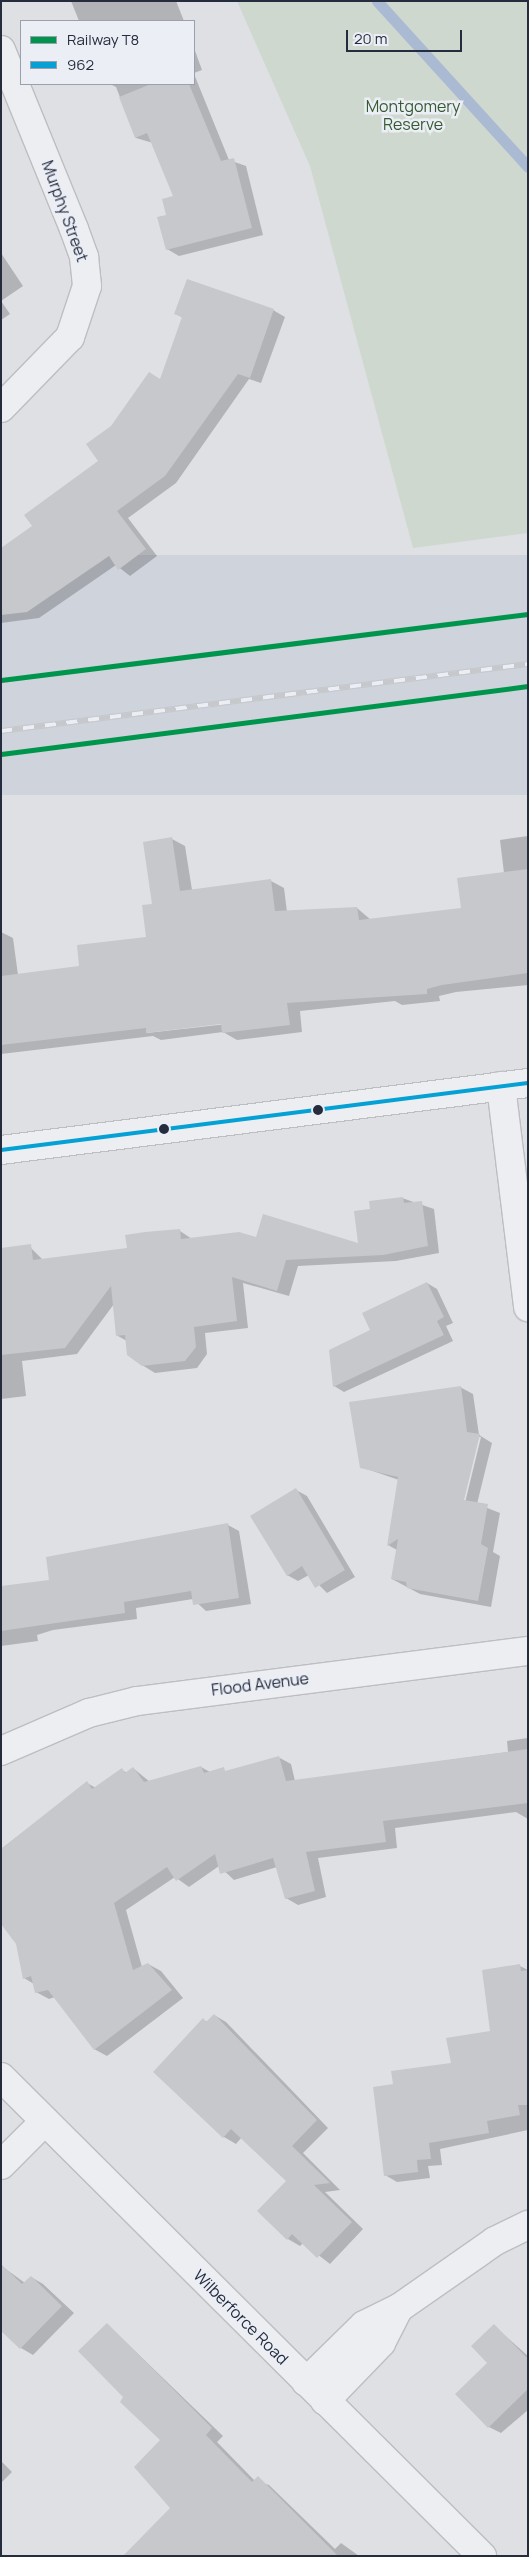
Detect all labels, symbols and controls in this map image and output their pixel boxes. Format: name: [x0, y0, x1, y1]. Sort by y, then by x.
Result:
legend: [20, 20, 195, 85]
scale bar: [349, 20, 465, 52]
text: 20 m: [354, 28, 387, 49]
text: Railway T8: [67, 29, 139, 50]
text: 962: [67, 54, 94, 75]
park label: Montgomery Reserve: [366, 96, 460, 134]
street label: Murphy Street: [38, 158, 92, 264]
unlabelled marker: [313, 1105, 323, 1115]
unlabelled marker: [159, 1124, 169, 1134]
street label: Flood Avenue: [210, 1668, 310, 1700]
street label: Wilberforce Road: [190, 2266, 292, 2368]

